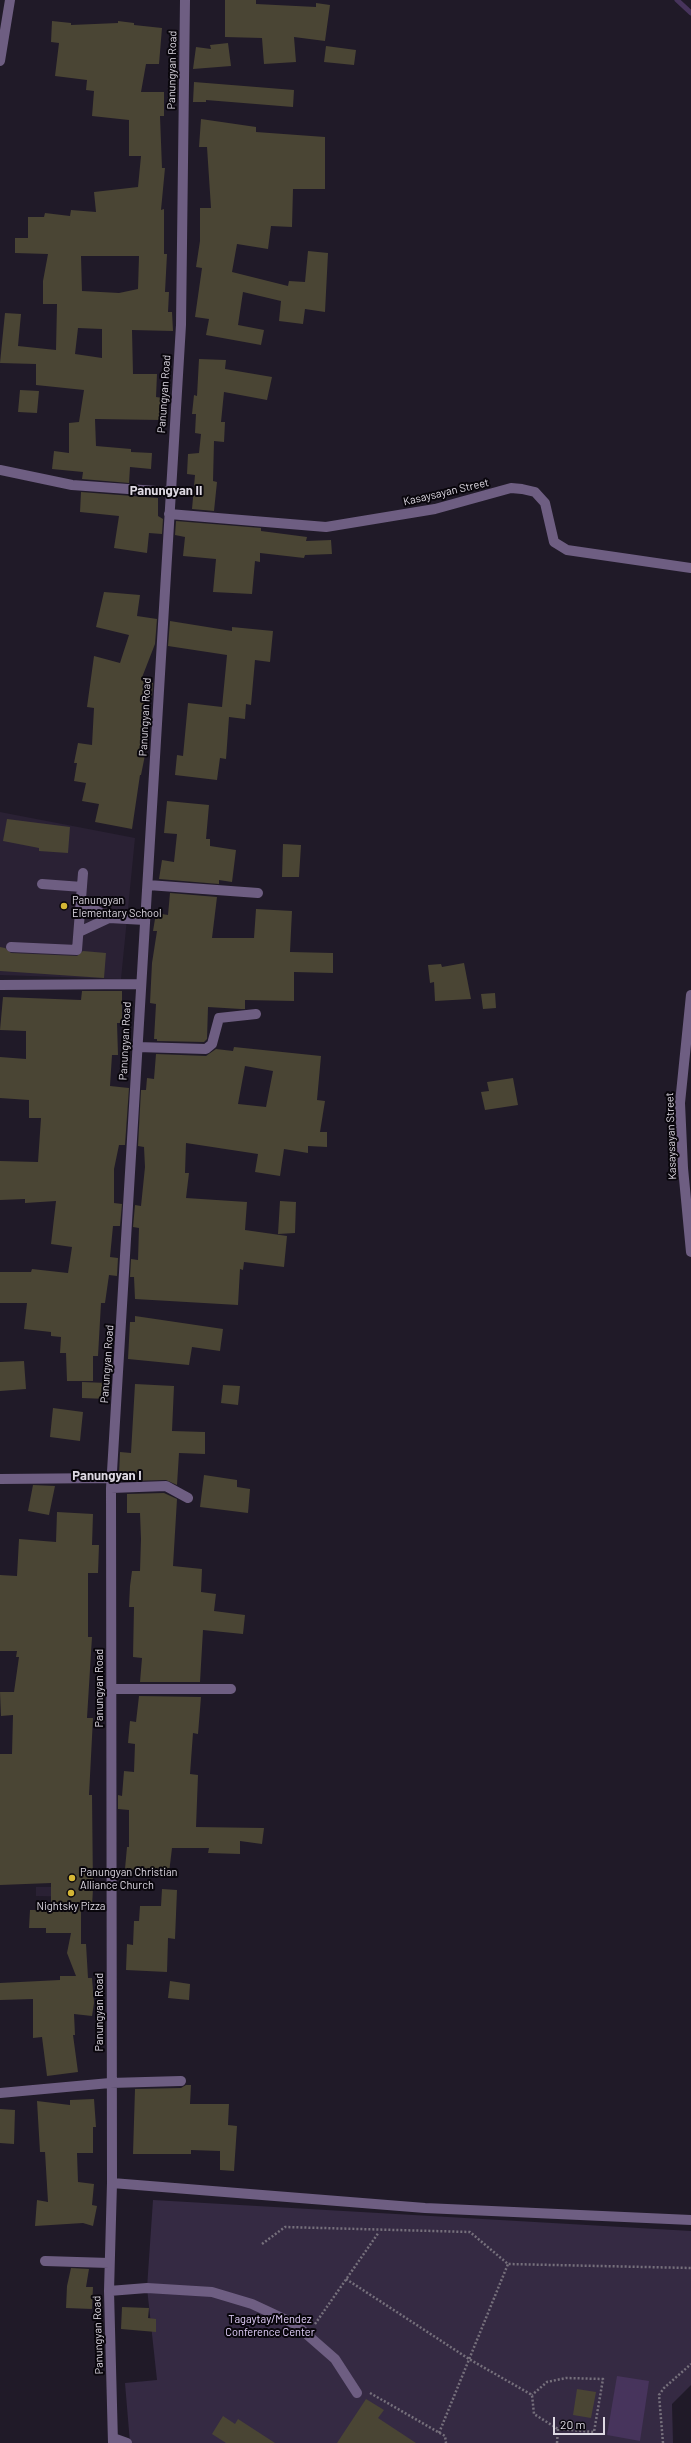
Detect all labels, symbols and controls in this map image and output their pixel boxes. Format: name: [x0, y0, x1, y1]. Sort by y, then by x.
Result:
street label: Panungyan Road: [165, 31, 179, 109]
street label: Panungyan Road: [155, 354, 173, 434]
street label: Kasaysayan Street: [402, 476, 490, 508]
district label: Panungyan II: [130, 483, 202, 499]
street label: Panungyan Road: [136, 677, 154, 757]
place label: Panungyan Elementary School: [72, 893, 162, 919]
marker: Panungyan Elementary School: [59, 901, 69, 911]
street label: Panungyan Road: [116, 1001, 134, 1081]
street label: Kasaysayan Street: [663, 1092, 679, 1180]
street label: Panungyan Road: [98, 1324, 116, 1404]
district label: Panungyan I: [72, 1468, 142, 1484]
street label: Panungyan Road: [92, 1649, 106, 1727]
place label: Panungyan Christian Alliance Church: [80, 1865, 177, 1891]
marker: Panungyan Christian Alliance Church: [67, 1873, 77, 1883]
marker: Nightsky Pizza: [66, 1888, 76, 1898]
place label: Nightsky Pizza: [37, 1899, 105, 1913]
street label: Panungyan Road: [92, 1973, 106, 2051]
street label: Panungyan Road: [90, 2295, 106, 2375]
park label: Tagaytay/Mendez Conference Center: [225, 2312, 315, 2338]
scale bar: [555, 2409, 607, 2435]
text: 20 m: [560, 2417, 586, 2431]

